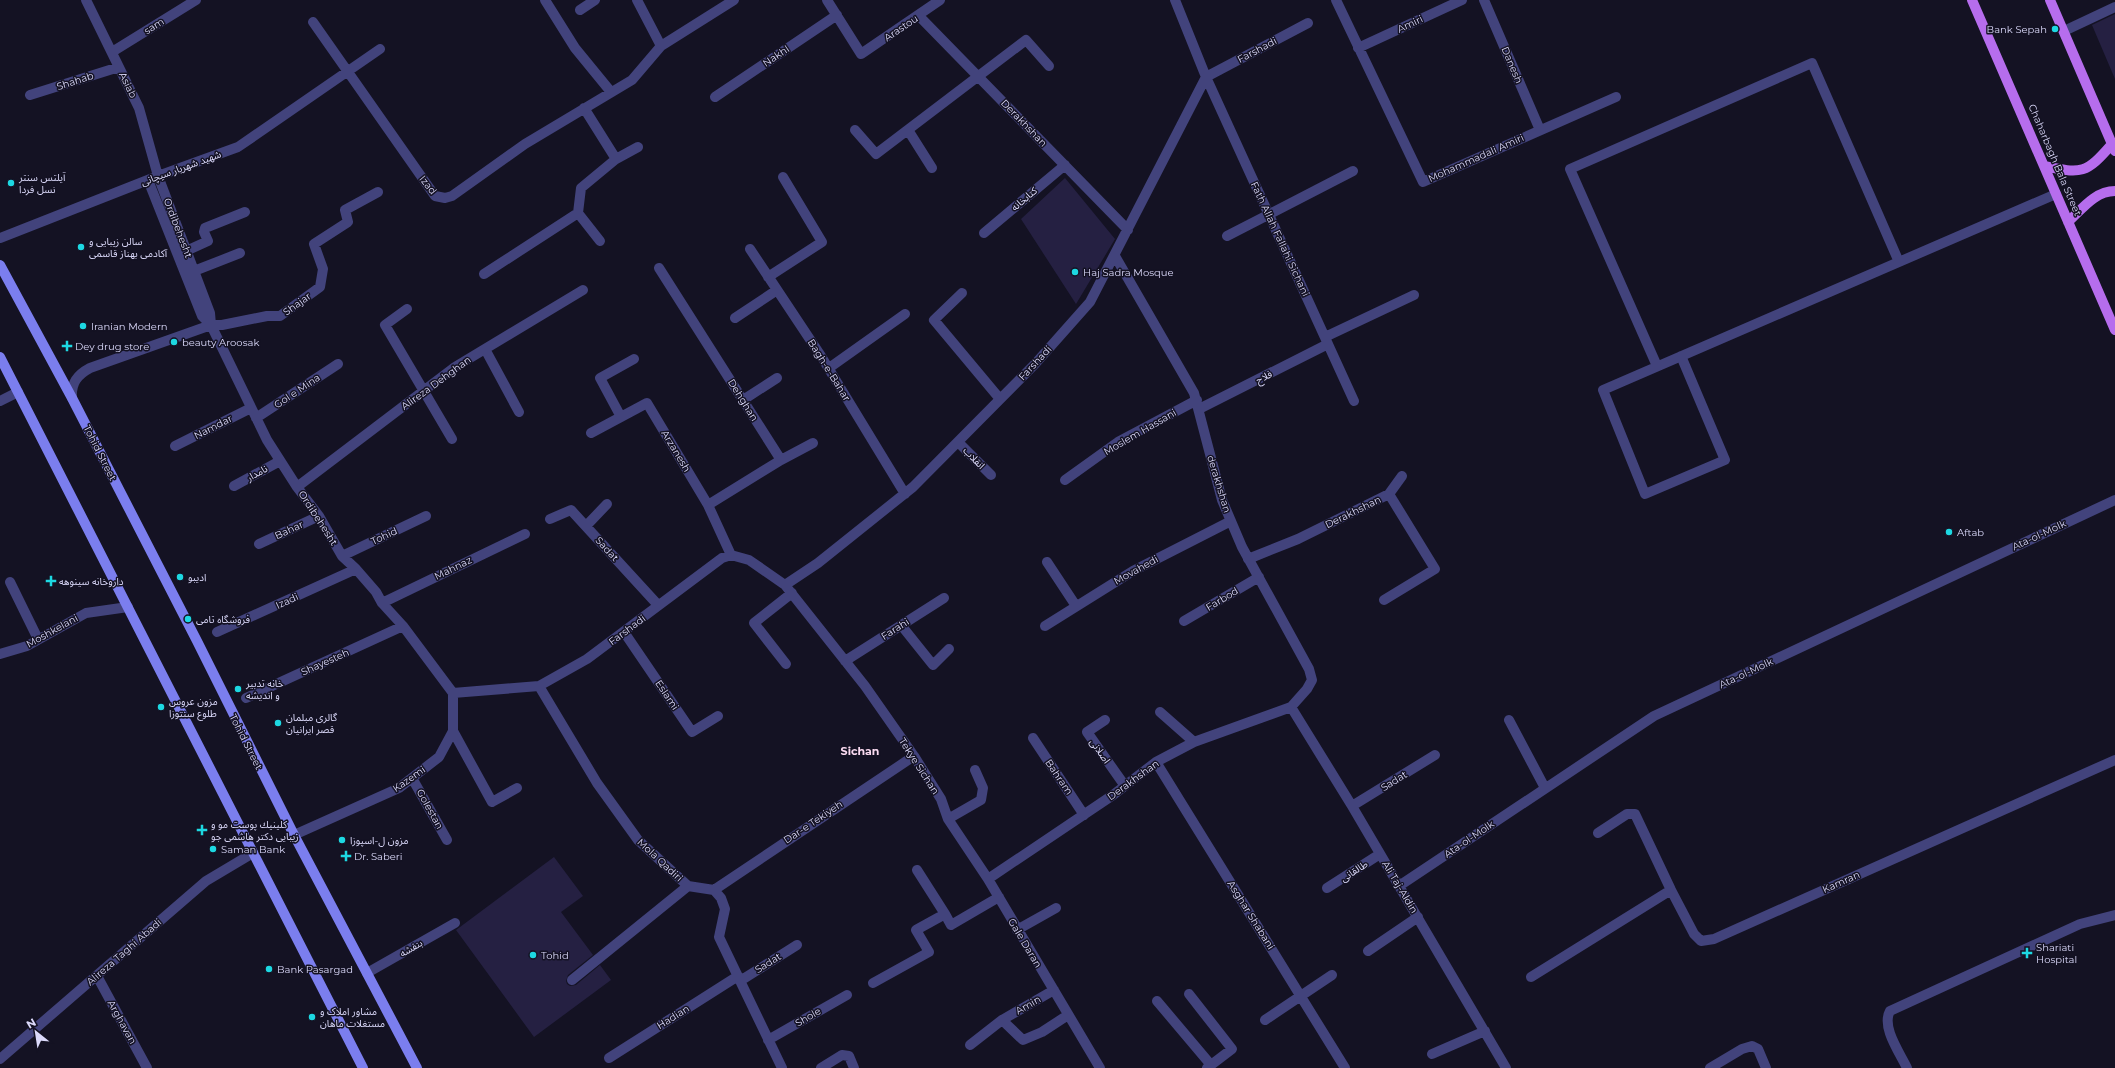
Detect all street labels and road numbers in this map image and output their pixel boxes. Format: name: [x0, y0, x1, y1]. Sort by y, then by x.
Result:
street label: Arastou: [881, 12, 921, 44]
street label: Amiri: [1395, 12, 1425, 36]
street label: sam: [141, 15, 167, 37]
street label: Farshadi: [1235, 34, 1279, 66]
street label: Nakhl: [760, 42, 792, 70]
street label: Danesh: [1498, 45, 1526, 85]
street label: Shahab: [55, 69, 95, 93]
street label: Asiab: [116, 70, 140, 100]
street label: Derakhshan: [998, 97, 1050, 149]
street label: Chaharbagh Bala Street: [2026, 102, 2084, 218]
street label: Mohammadali Amiri: [1426, 131, 1526, 185]
street label: شهید شهریار سیچانی: [139, 147, 223, 189]
street label: Izad: [416, 173, 440, 197]
street label: Fath Allah Fallahi Sichani: [1248, 180, 1312, 298]
street label: کتابخانه: [1008, 184, 1040, 214]
street label: Ordibehesht: [161, 196, 195, 260]
street label: Shajar: [280, 289, 314, 319]
street label: Bagh-e-Bahar: [805, 336, 853, 404]
street label: Farshadi: [1016, 343, 1054, 383]
street label: Alireza Dehghan: [398, 353, 474, 413]
street label: فلاح: [1254, 367, 1275, 388]
street label: Gol e Mina: [271, 371, 323, 411]
street label: Dehghan: [725, 376, 761, 424]
street label: Moslem Hassani: [1101, 406, 1179, 458]
street label: Namdar: [192, 412, 234, 442]
street label: Tohid Street: [80, 423, 120, 483]
street label: Arzanesh: [658, 428, 694, 474]
street label: انقلاب: [960, 444, 988, 472]
street label: derakhshan: [1204, 454, 1234, 514]
street label: نامدار: [243, 462, 270, 485]
street label: Ordibehesht: [295, 488, 341, 548]
street label: Derakhshan: [1323, 493, 1383, 531]
street label: Ata-ol-Molk: [2010, 517, 2068, 553]
street label: Bahar: [273, 518, 305, 542]
street label: Tohid: [369, 524, 399, 548]
street label: Sadat: [592, 534, 622, 564]
street label: Movahedi: [1111, 552, 1161, 588]
street label: Mahnaz: [432, 553, 474, 583]
street label: Farbod: [1203, 584, 1241, 614]
street label: Izadi: [274, 590, 300, 612]
street label: Moshkelani: [24, 611, 80, 651]
street label: Farshadi: [606, 612, 648, 648]
street label: Farahi: [878, 615, 912, 643]
street label: Shayesteh: [299, 646, 351, 678]
street label: Ata-ol-Molk: [1717, 655, 1775, 691]
street label: Eslami: [652, 678, 682, 712]
street label: Tohid Street: [226, 712, 266, 772]
street label: Tekye Sichan: [896, 735, 942, 797]
street label: اصلانی: [1087, 736, 1113, 766]
street label: Bahram: [1042, 757, 1076, 797]
street label: Derakhshan: [1105, 757, 1161, 803]
street label: Kazemi: [390, 763, 428, 795]
street label: Sadat: [1378, 768, 1410, 794]
street label: Golestan: [414, 787, 446, 831]
street label: Dar-e Tekiyeh: [781, 797, 845, 847]
street label: Ata-ol-Molk: [1441, 817, 1497, 861]
street label: Mola Qadiri: [635, 836, 685, 884]
street label: طالقانی: [1338, 857, 1370, 885]
street label: Ali Taj-Aldin: [1379, 858, 1421, 916]
street label: Kamran: [1820, 868, 1862, 896]
street label: Asghar Shabani: [1225, 878, 1277, 952]
street label: Alireza Taghi Abadi: [84, 916, 164, 988]
street label: Gale Daran: [1005, 916, 1045, 970]
street label: بنفشه: [397, 936, 425, 960]
street label: Sadat: [752, 950, 784, 976]
street label: Amin: [1013, 993, 1043, 1017]
street label: Arghavan: [105, 998, 139, 1046]
street label: Hadian: [654, 1002, 692, 1032]
street label: Shole: [793, 1004, 823, 1030]

